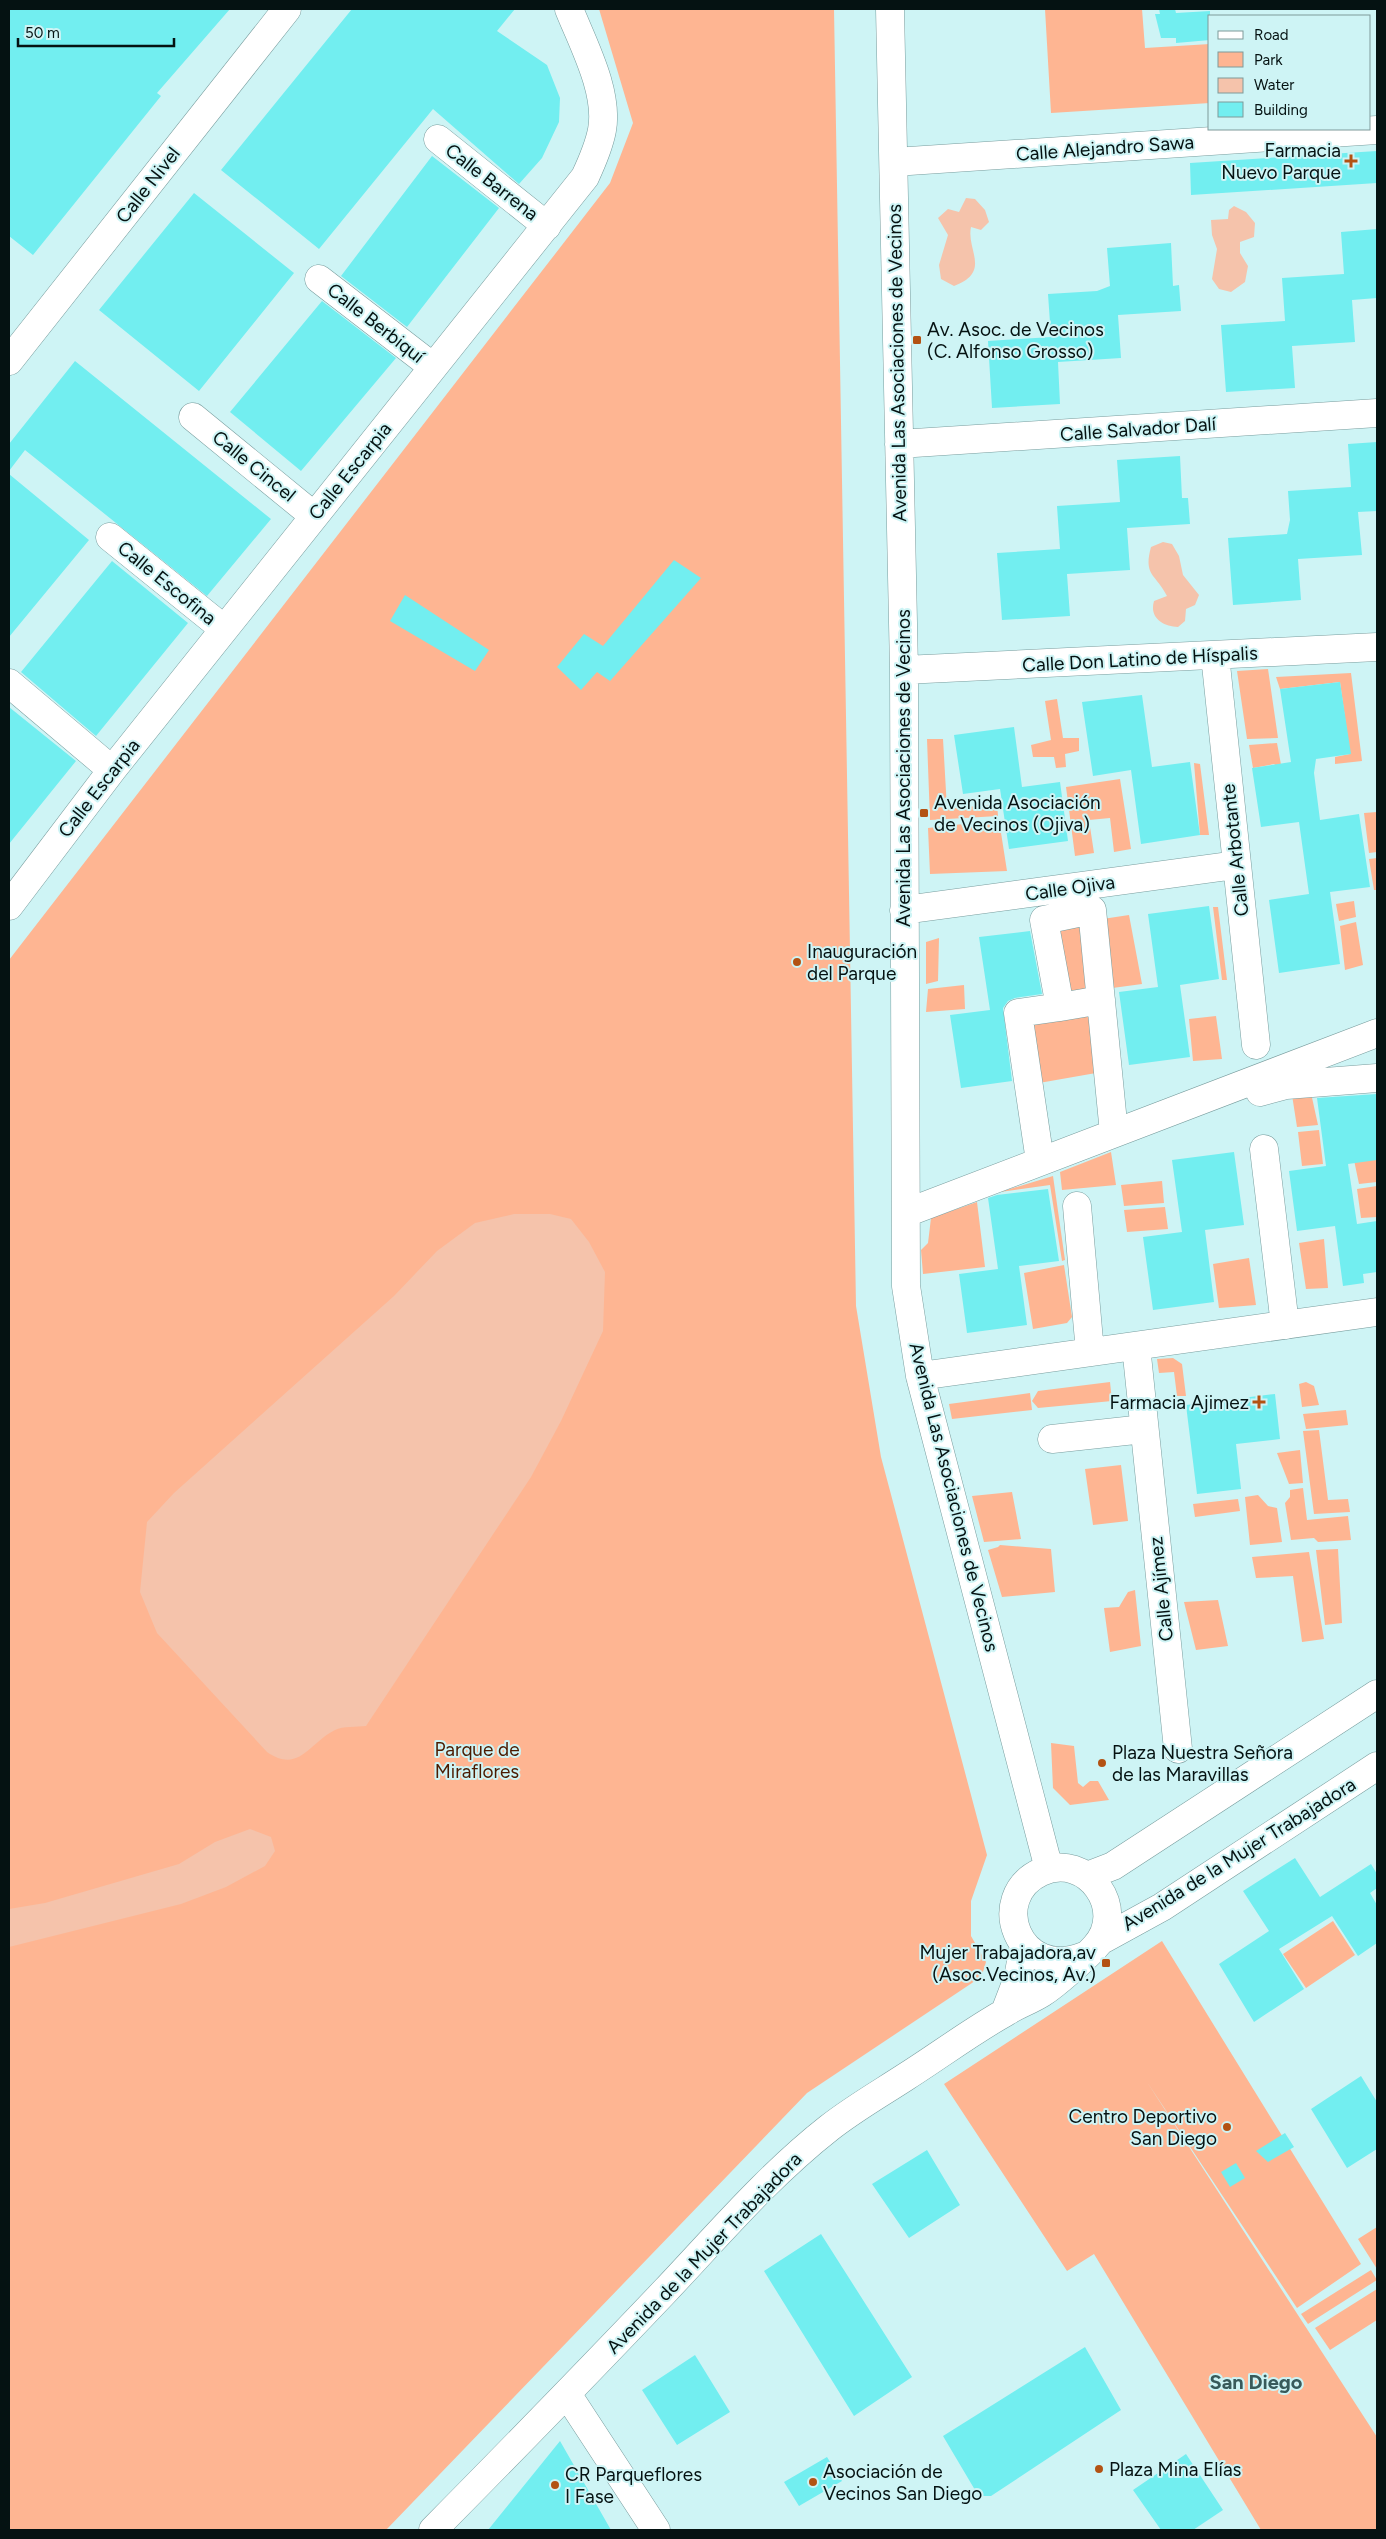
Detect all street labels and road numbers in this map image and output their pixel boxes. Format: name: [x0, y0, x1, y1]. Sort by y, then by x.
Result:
street label: Calle Alejandro Sawa: [1015, 130, 1195, 166]
street label: Calle Barrena: [441, 139, 543, 225]
street label: Calle Nivel: [111, 142, 185, 228]
street label: Avenida Las Asociaciones de Vecinos: [883, 204, 911, 522]
street label: Calle Berbiquí: [323, 278, 430, 369]
street label: Calle Salvador Dalí: [1059, 412, 1218, 446]
street label: Calle Escarpia: [304, 418, 396, 524]
street label: Calle Cincel: [208, 425, 300, 507]
street label: Calle Escofina: [113, 536, 221, 630]
street label: Avenida Las Asociaciones de Vecinos: [892, 609, 915, 927]
street label: Calle Don Latino de Híspalis: [1022, 641, 1258, 677]
street label: Calle Escarpia: [53, 734, 145, 842]
street label: Calle Arbotante: [1217, 783, 1253, 917]
street label: Calle Ojiva: [1024, 870, 1116, 906]
street label: Avenida Las Asociaciones de Vecinos: [904, 1340, 1004, 1654]
street label: Calle Ajímez: [1144, 1536, 1178, 1642]
street label: Avenida de la Mujer Trabajadora: [1118, 1772, 1360, 1936]
street label: Avenida de la Mujer Trabajadora: [602, 2148, 806, 2358]

